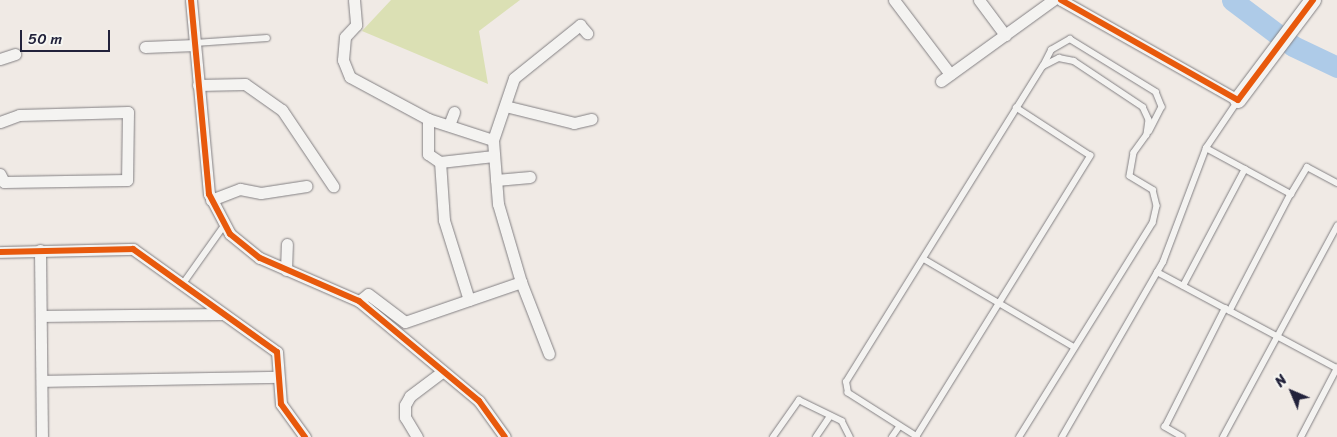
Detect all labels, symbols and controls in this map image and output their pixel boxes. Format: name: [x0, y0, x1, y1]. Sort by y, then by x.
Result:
scale bar: [22, 20, 112, 52]
text: 50 m: [28, 26, 62, 52]
north arrow: [1267, 367, 1317, 417]
text: N: [1269, 369, 1293, 393]

